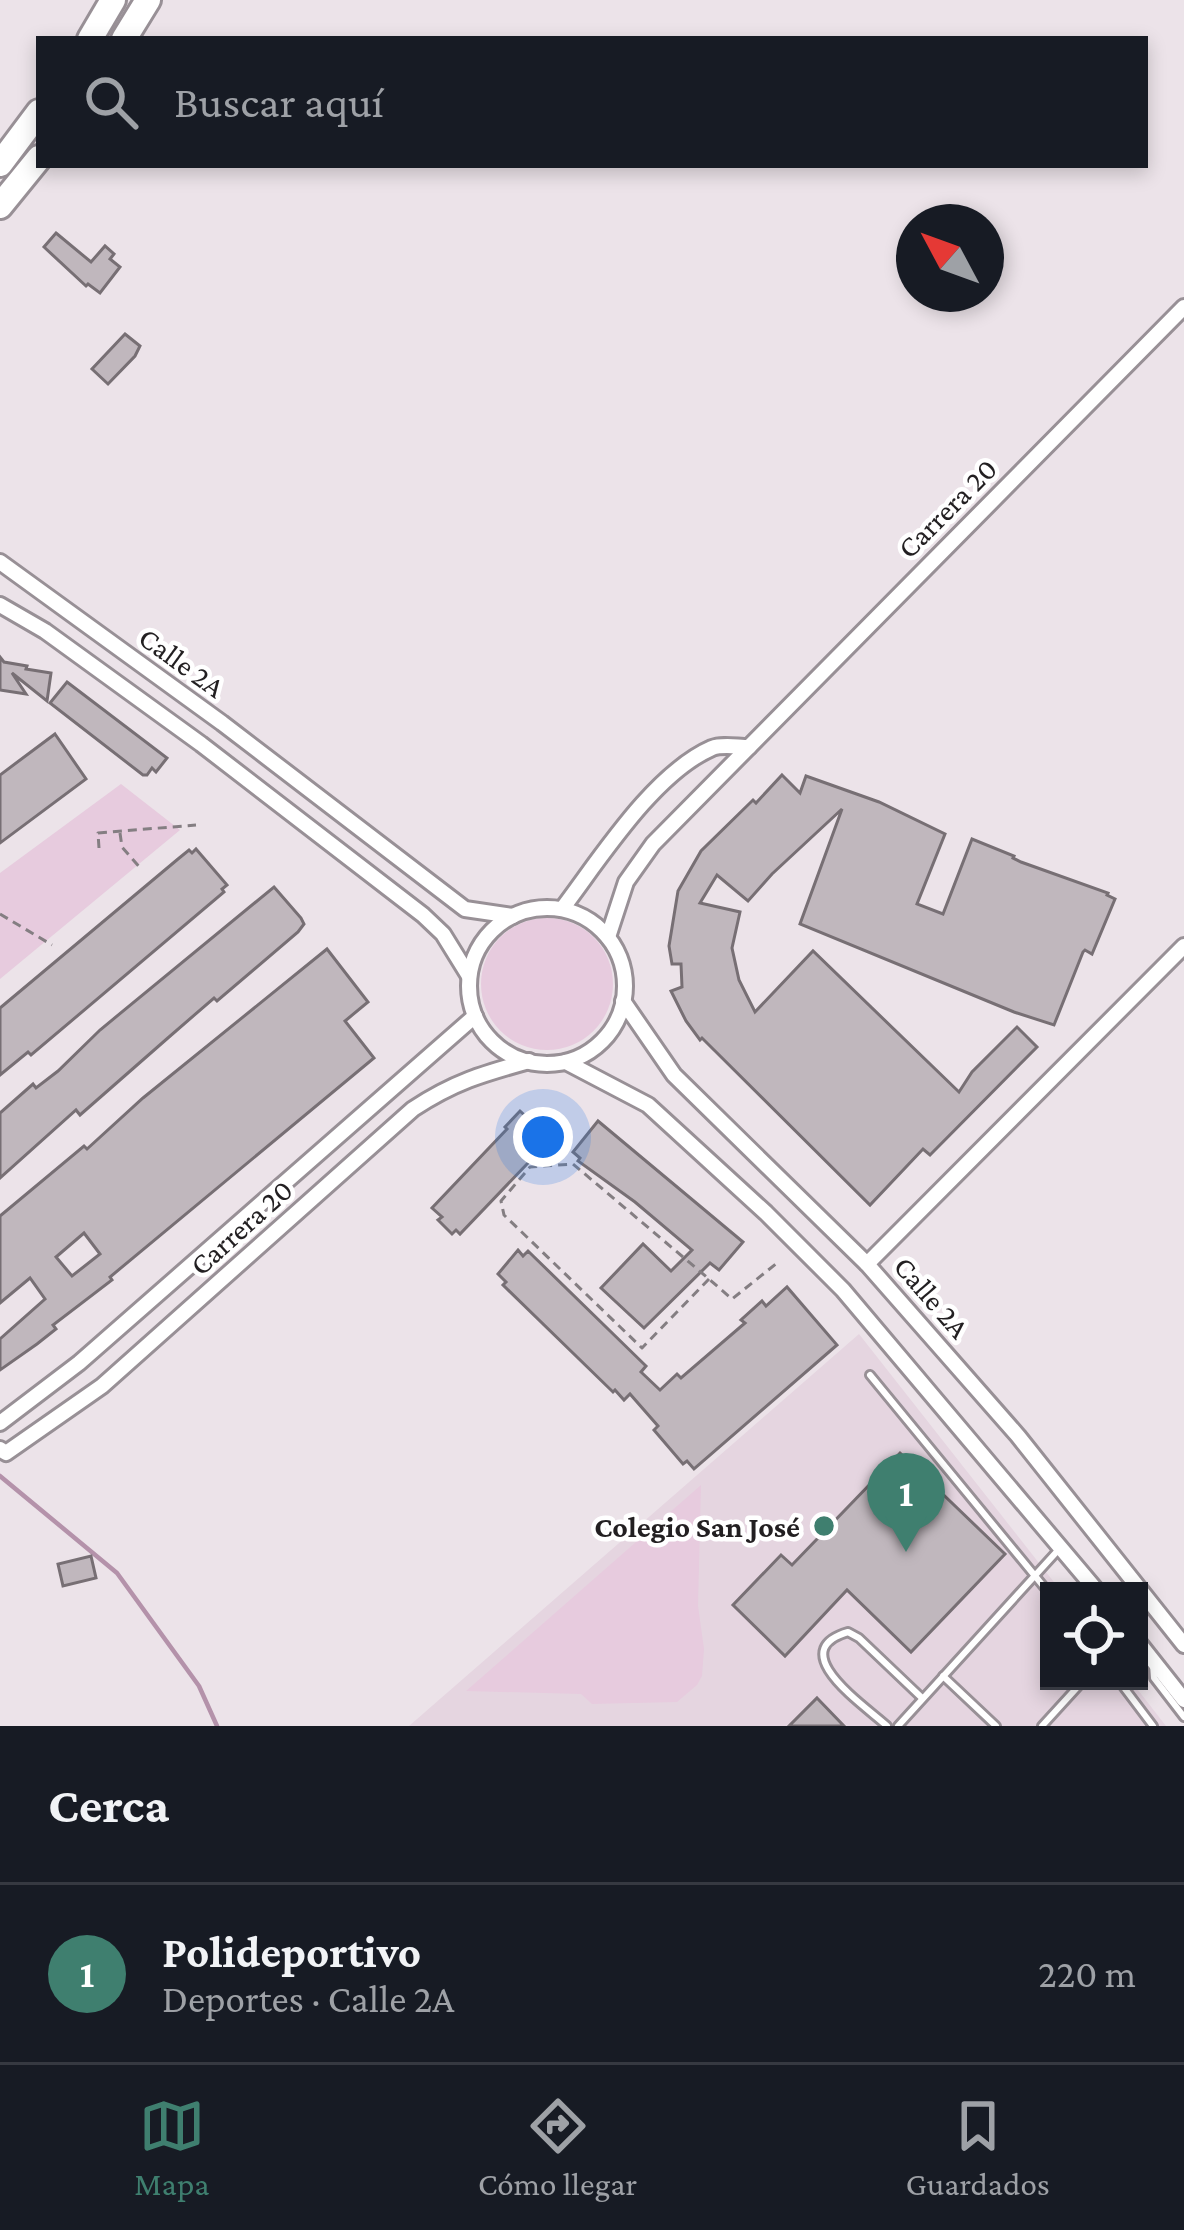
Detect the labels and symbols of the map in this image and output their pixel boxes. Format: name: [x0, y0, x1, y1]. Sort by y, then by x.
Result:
north arrow: [896, 204, 1004, 312]
street label: Carrera 20: [891, 452, 1003, 564]
street label: Calle 2A: [133, 620, 232, 705]
your location: [513, 1107, 573, 1167]
street label: Carrera 20: [183, 1173, 299, 1281]
street label: Calle 2A: [888, 1249, 977, 1345]
pin: 1: [867, 1453, 945, 1552]
place label: Colegio San José: [594, 1510, 800, 1543]
marker: Colegio San José: [811, 1513, 837, 1539]

